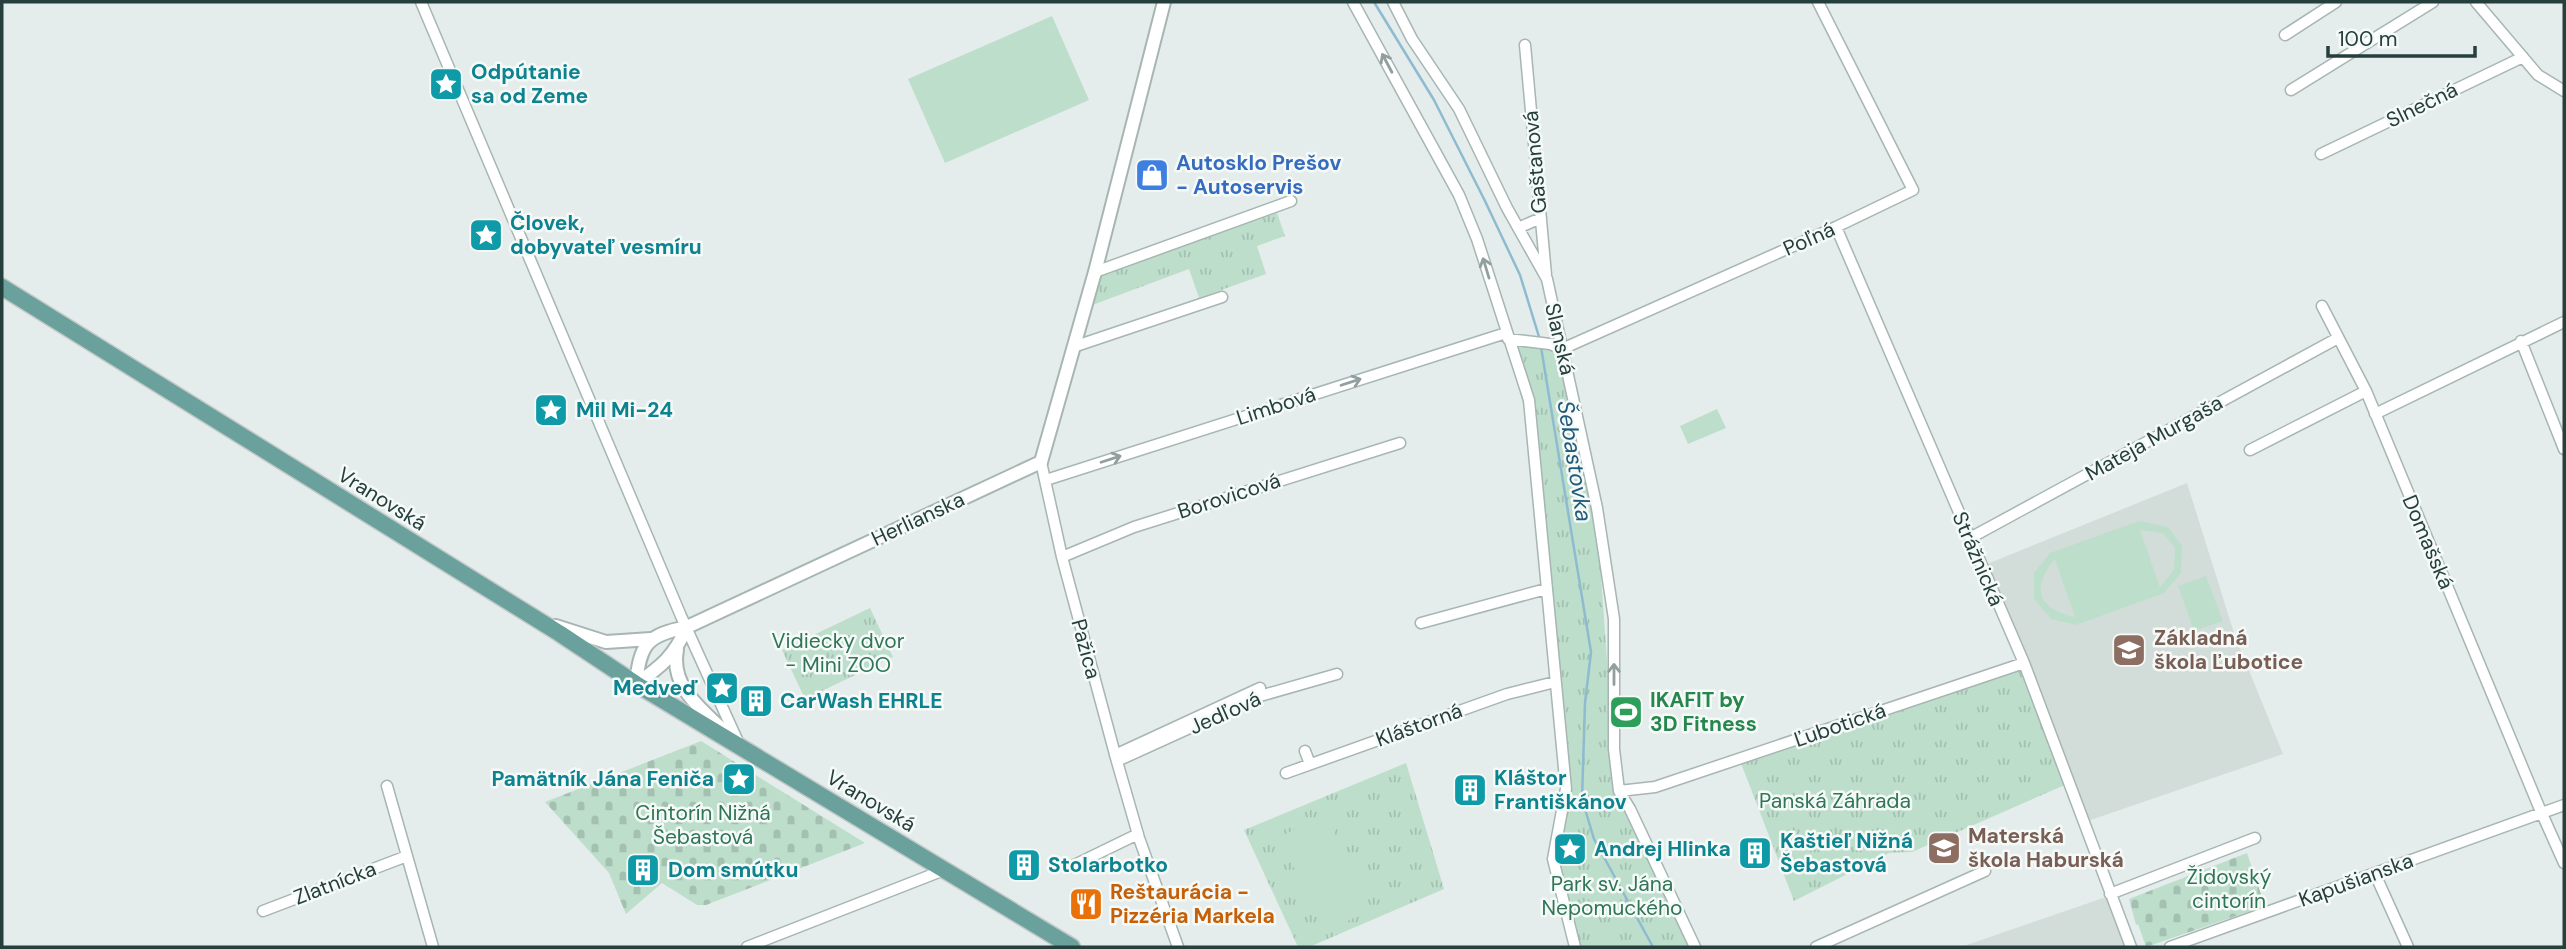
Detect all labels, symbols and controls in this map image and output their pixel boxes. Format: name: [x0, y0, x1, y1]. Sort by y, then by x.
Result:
scale bar: [2328, 14, 2475, 58]
text: 100 m: [2338, 25, 2398, 53]
one-way arrow: [1380, 54, 1394, 74]
place label: Odpútanie sa od Zeme: [471, 58, 588, 110]
place icon: Odpútanie sa od Zeme: [427, 65, 465, 103]
street label: Slnečná: [2382, 76, 2462, 134]
street label: Gaštanová: [1517, 109, 1553, 215]
place label: Autosklo Prešov - Autoservis: [1176, 149, 1341, 201]
shop icon: Autosklo Prešov - Autoservis: [1133, 156, 1171, 194]
place label: Človek, dobyvateľ vesmíru: [510, 209, 702, 261]
street label: Poľná: [1779, 215, 1839, 263]
place icon: Človek, dobyvateľ vesmíru: [467, 216, 505, 254]
one-way arrow: [1478, 257, 1491, 279]
street label: Slanská: [1538, 300, 1582, 378]
one-way arrow: [1340, 375, 1362, 388]
street label: Limbová: [1233, 380, 1319, 432]
street label: Mateja Murgaša: [2080, 389, 2228, 487]
place icon: Mil Mi-24: [532, 391, 570, 429]
place label: Mil Mi-24: [576, 396, 673, 424]
water label: Šebastovka: [1551, 398, 1599, 524]
one-way arrow: [1100, 452, 1122, 464]
street label: Vranovská: [332, 461, 432, 537]
street label: Borovicová: [1174, 466, 1284, 526]
street label: Herlianska: [867, 485, 969, 553]
street label: Domašská: [2396, 490, 2460, 594]
street label: Strážnická: [1946, 507, 2010, 611]
street label: Pažica: [1065, 616, 1107, 682]
place label: Základná škola Ľubotice: [2154, 624, 2303, 676]
park label: Vidiecky dvor - Mini ZOO: [771, 627, 905, 679]
school or university icon: Základná škola Ľubotice: [2110, 631, 2148, 669]
one-way arrow: [1607, 663, 1621, 686]
place icon: Medveď: [703, 669, 741, 707]
place label: Medveď: [613, 674, 698, 702]
building icon: CarWash EHRLE: [737, 682, 775, 720]
street label: Jedľová: [1185, 685, 1265, 741]
place label: IKAFIT by 3D Fitness: [1650, 686, 1757, 738]
place label: CarWash EHRLE: [780, 687, 942, 715]
sports icon: IKAFIT by 3D Fitness: [1607, 693, 1645, 731]
street label: Kláštorná: [1372, 696, 1466, 754]
street label: Ľubotická: [1790, 696, 1890, 754]
place icon: Pamätník Jána Feniča: [720, 760, 758, 798]
street label: Vranovská: [821, 763, 921, 839]
place label: Kláštor Františkánov: [1494, 764, 1627, 816]
place label: Pamätník Jána Feniča: [491, 765, 714, 793]
building icon: Kláštor Františkánov: [1451, 771, 1489, 809]
park label: Panská Záhrada: [1759, 787, 1911, 815]
park label: Cintorín Nižná Šebastová: [635, 799, 771, 851]
place label: Materská škola Haburská: [1968, 822, 2124, 874]
place label: Kaštieľ Nižná Šebastová: [1780, 827, 1913, 879]
school or university icon: Materská škola Haburská: [1925, 829, 1963, 867]
place icon: Andrej Hlinka: [1551, 830, 1589, 868]
building icon: Kaštieľ Nižná Šebastová: [1736, 834, 1774, 872]
place label: Andrej Hlinka: [1594, 835, 1731, 863]
building icon: Stolarbotko: [1005, 846, 1043, 884]
street label: Kapušianska: [2295, 846, 2417, 914]
building icon: Dom smútku: [624, 851, 662, 889]
place label: Stolarbotko: [1048, 851, 1168, 879]
street label: Zlatnícka: [290, 855, 380, 911]
place label: Dom smútku: [668, 856, 798, 884]
park label: Židovský cintorín: [2187, 863, 2272, 915]
park label: Park sv. Jána Nepomuckého: [1541, 870, 1683, 922]
place label: Reštaurácia - Pizzéria Markela: [1110, 878, 1275, 930]
restaurant icon: Reštaurácia - Pizzéria Markela: [1067, 885, 1105, 923]

